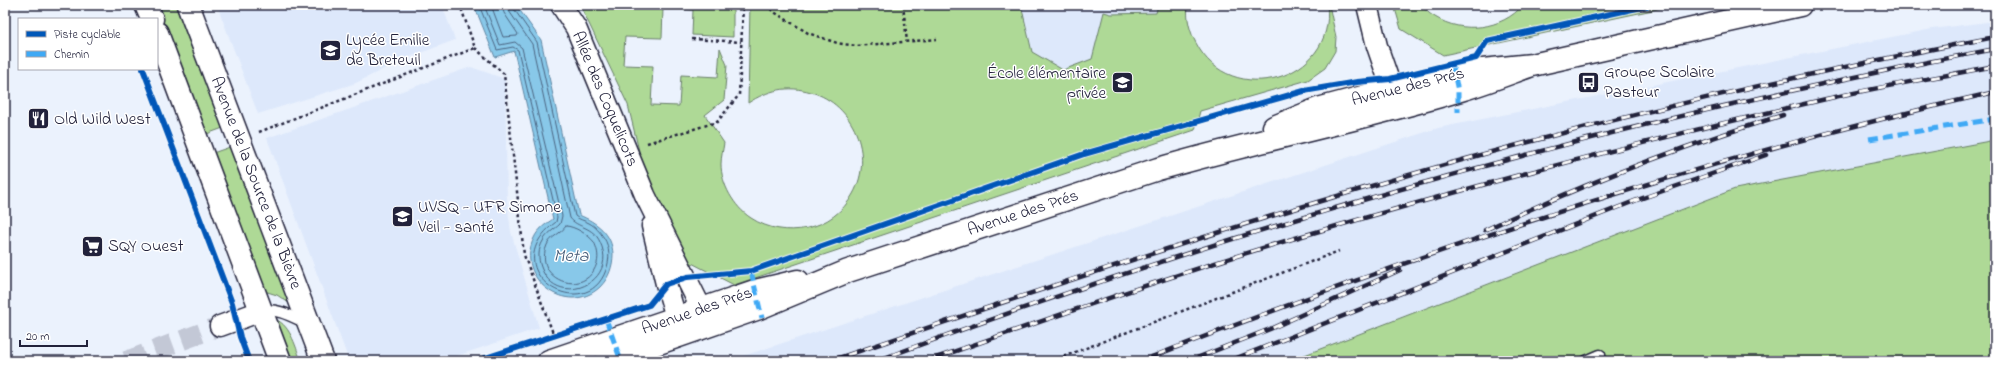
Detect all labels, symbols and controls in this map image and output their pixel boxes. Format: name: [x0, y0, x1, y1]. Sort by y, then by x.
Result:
legend: [18, 18, 158, 70]
text: Piste cyclable: [54, 26, 121, 45]
street label: Allée des Coquelicots: [565, 27, 645, 171]
place label: Lycée Emilie de Breteuil: [346, 28, 430, 73]
school or university icon: Lycée Emilie de Breteuil: [318, 37, 344, 63]
text: Chemin: [54, 46, 89, 64]
place label: Groupe Scolaire Pasteur: [1604, 60, 1715, 105]
place label: École élémentaire privée: [987, 61, 1106, 106]
street label: Avenue des Prés: [1349, 61, 1467, 113]
bus stop icon: Groupe Scolaire Pasteur: [1575, 69, 1601, 95]
school or university icon: École élémentaire privée: [1109, 70, 1135, 96]
street label: Avenue de la Source de la Bièvre: [204, 73, 308, 293]
restaurant icon: Old Wild West: [25, 106, 51, 132]
place label: Old Wild West: [54, 107, 151, 132]
street label: Avenue des Prés: [964, 183, 1082, 243]
place label: UVSQ - UFR Simone Veil - santé: [417, 195, 561, 240]
school or university icon: UVSQ - UFR Simone Veil - santé: [389, 204, 415, 230]
supermarket icon: SQY Ouest: [80, 233, 106, 259]
place label: SQY Ouest: [108, 234, 184, 259]
water label: Meta: [554, 244, 589, 270]
street label: Avenue des Prés: [638, 280, 756, 342]
scale bar: [20, 322, 87, 348]
text: 20 m: [26, 328, 49, 346]

